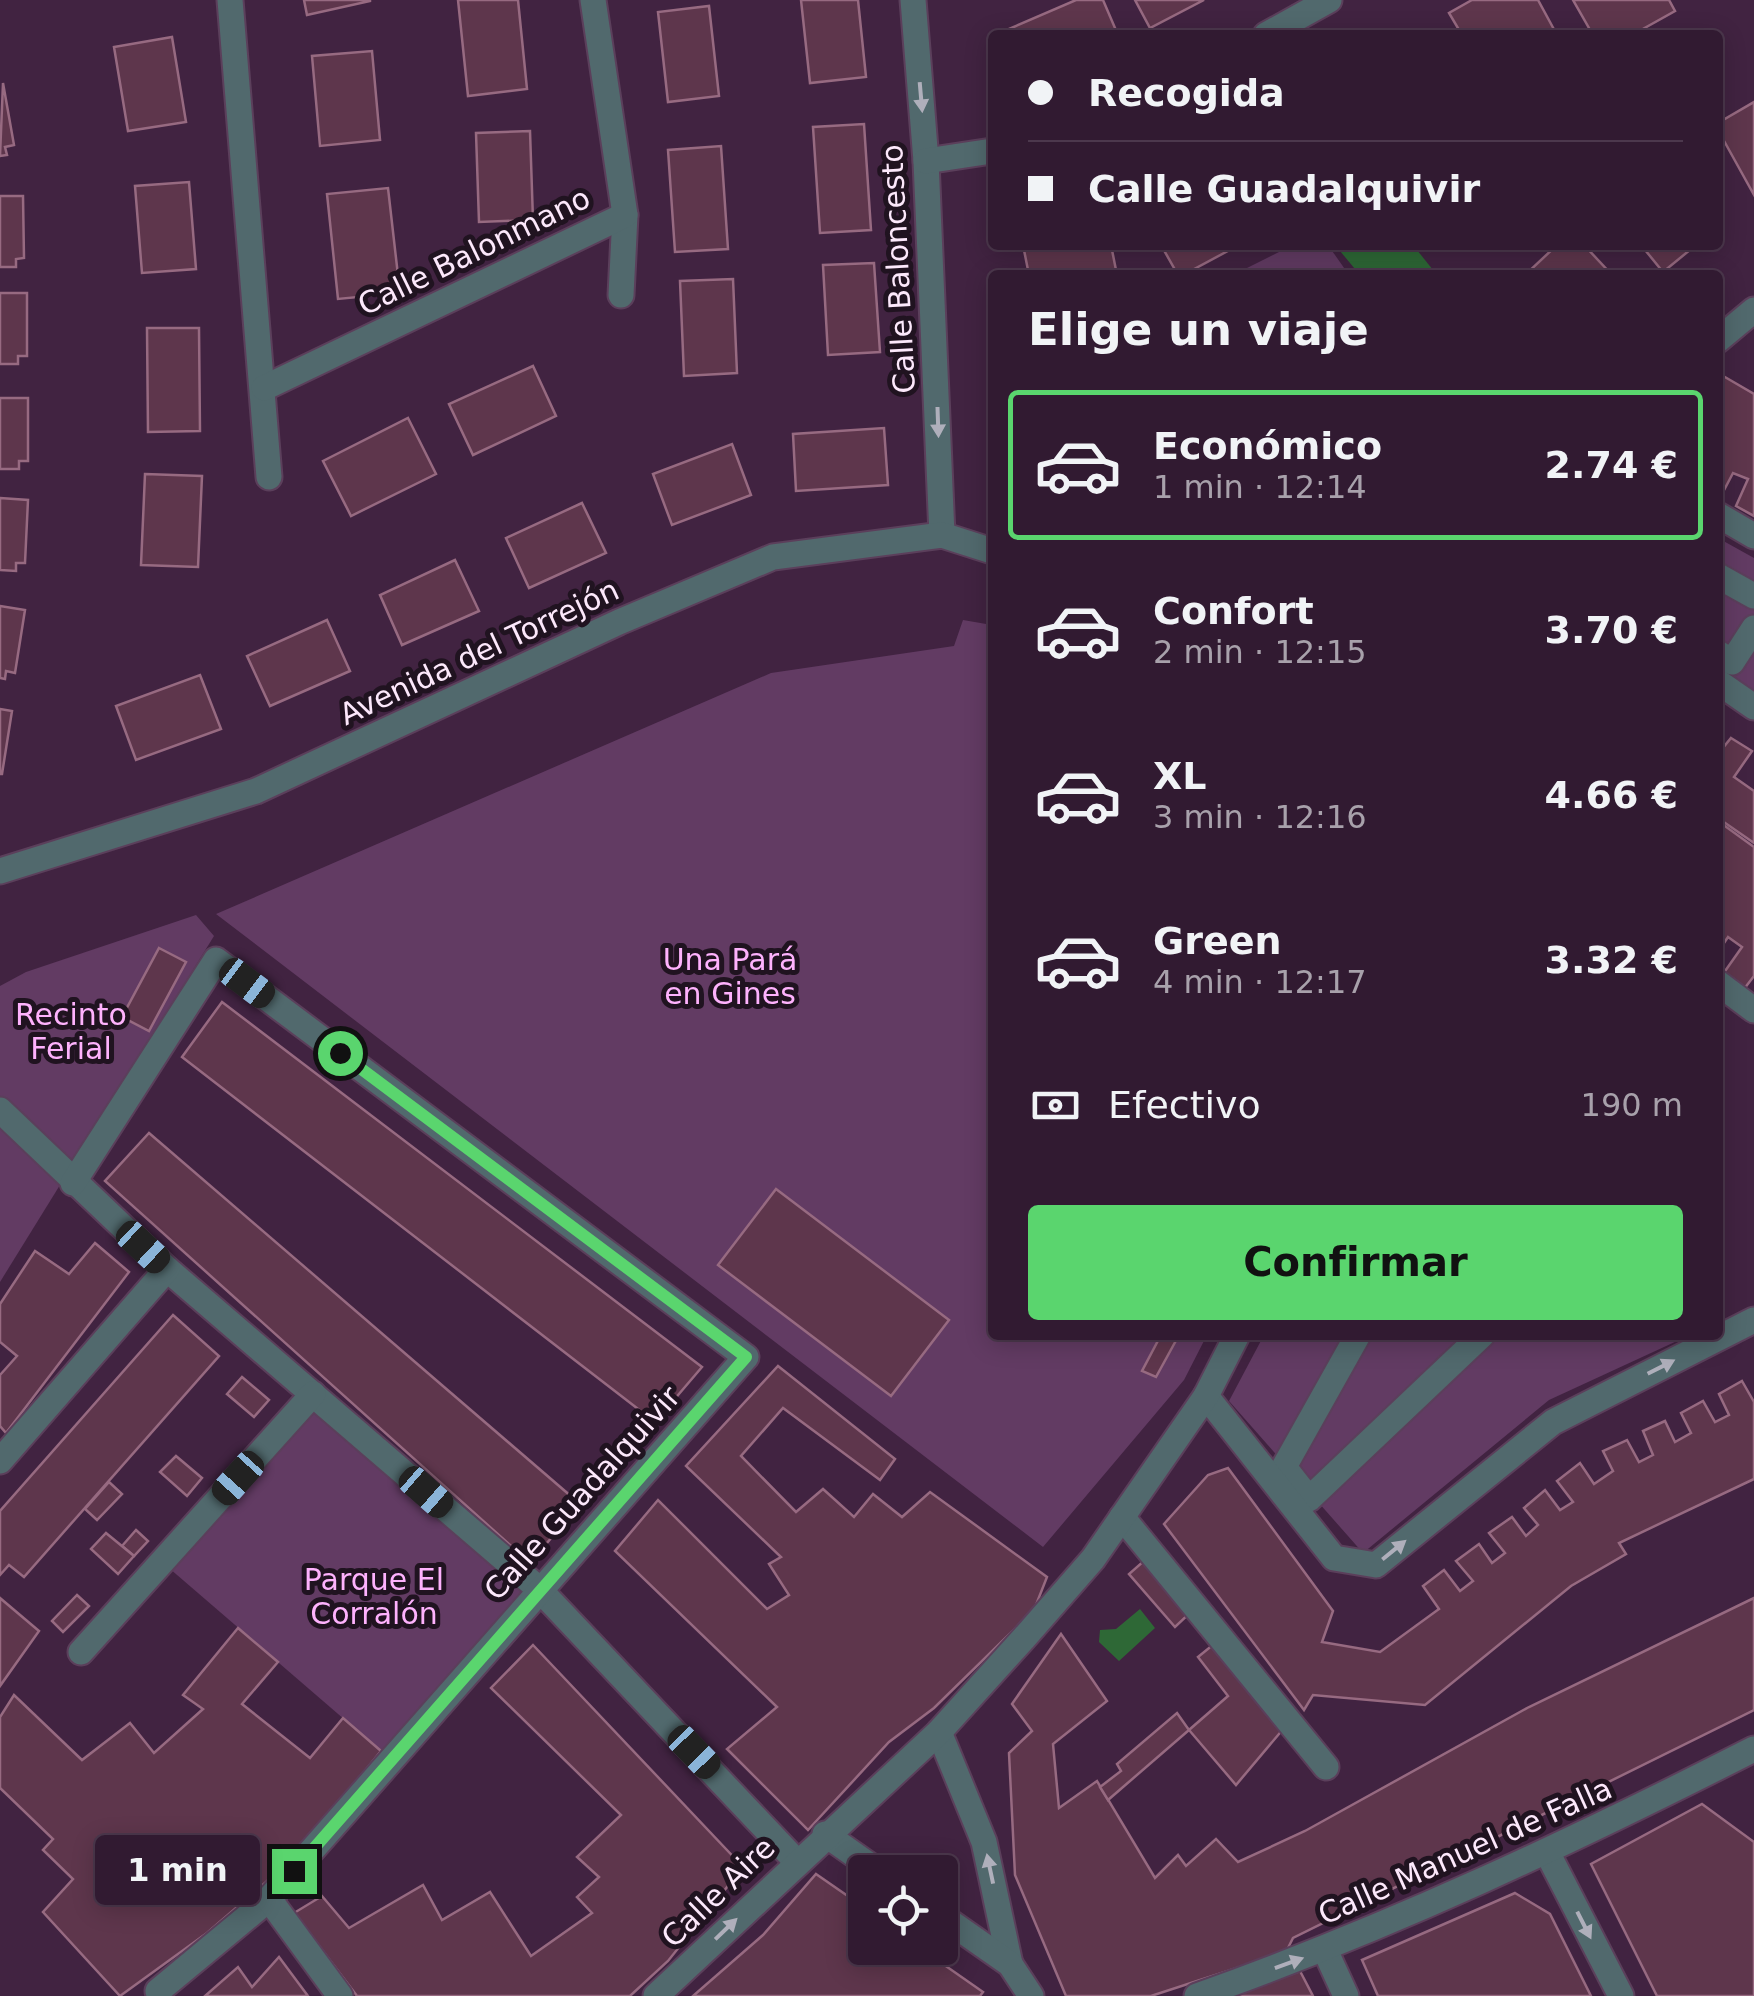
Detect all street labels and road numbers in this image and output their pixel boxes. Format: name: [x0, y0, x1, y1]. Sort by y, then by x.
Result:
street label: Calle Baloncesto: [874, 144, 922, 394]
street label: Calle Balonmano: [352, 180, 596, 322]
street label: Avenida del Torrejón: [334, 572, 624, 732]
street label: Calle Guadalquivir: [477, 1379, 688, 1607]
street label: Calle Manuel de Falla: [1313, 1770, 1617, 1932]
street label: Calle Aire: [654, 1830, 782, 1954]

